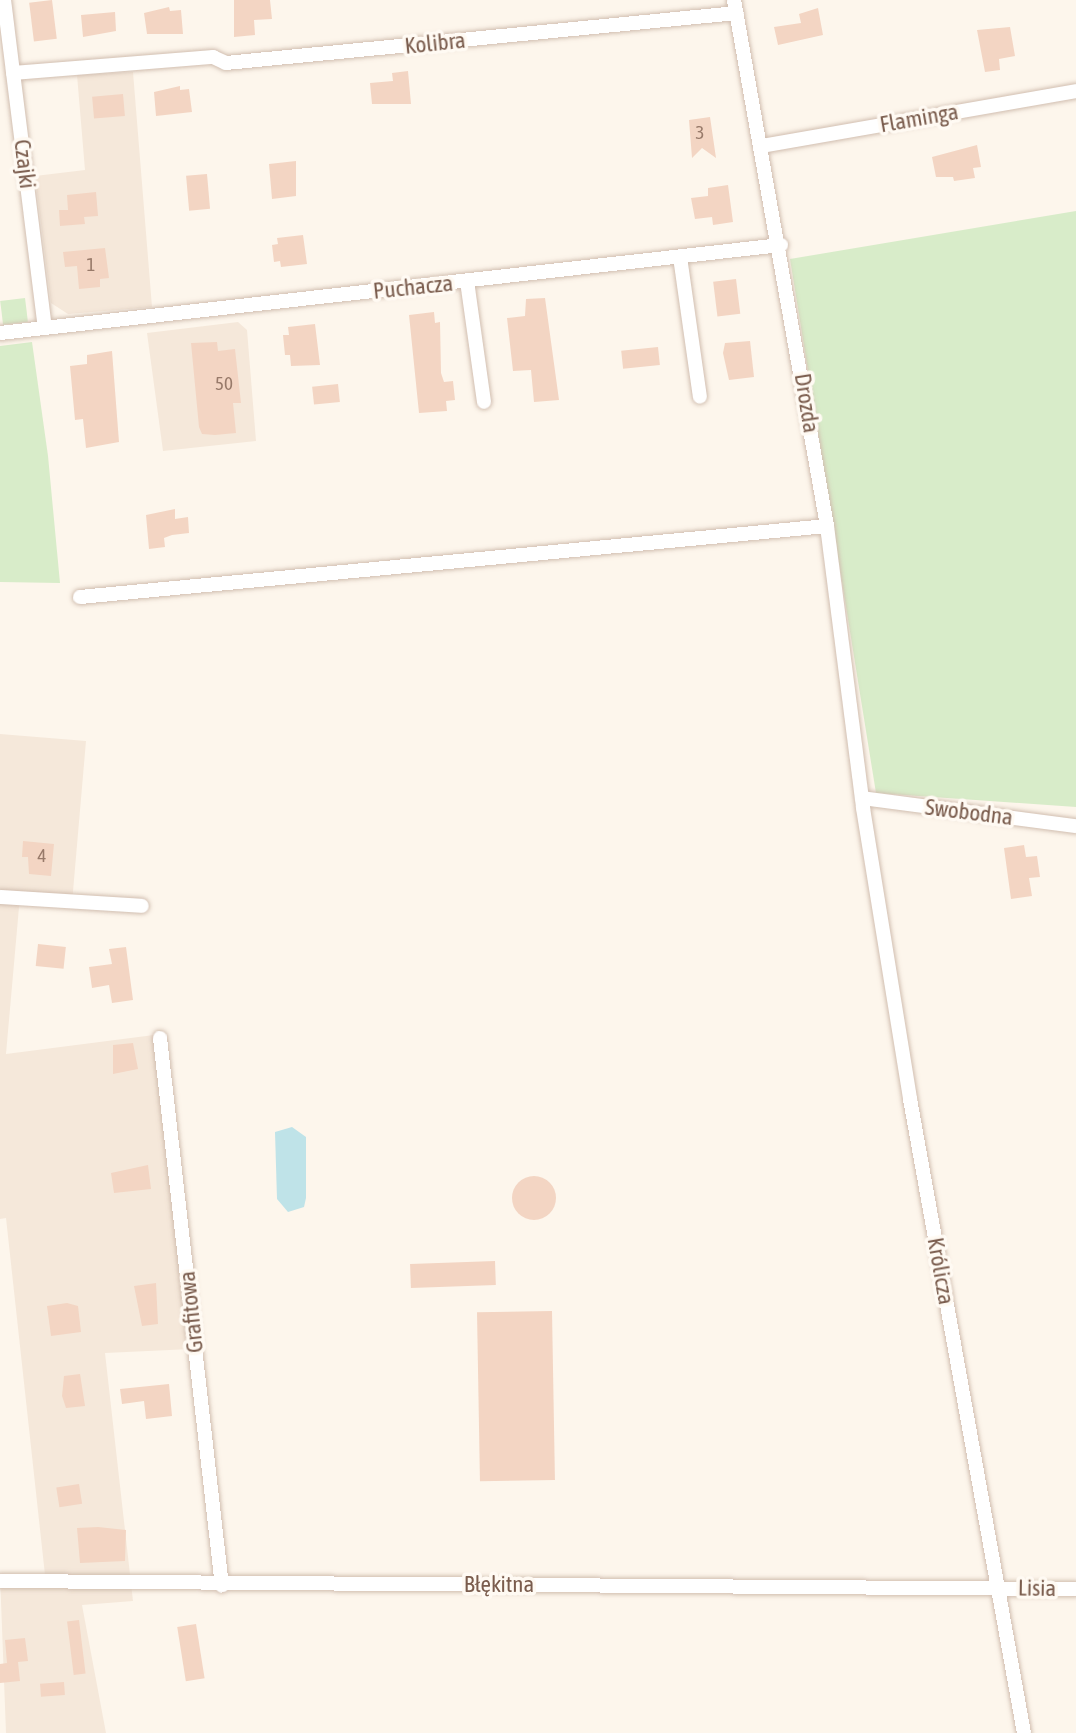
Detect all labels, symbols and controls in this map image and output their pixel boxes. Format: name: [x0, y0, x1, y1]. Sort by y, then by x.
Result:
street label: Kolibra: [403, 26, 467, 60]
street label: Flaminga: [878, 98, 960, 138]
house number: 3: [696, 122, 704, 144]
street label: Czajki: [8, 138, 42, 190]
house number: 1: [87, 254, 95, 276]
street label: Puchacza: [372, 269, 454, 305]
street label: Drozda: [789, 371, 825, 435]
house number: 50: [215, 373, 233, 395]
street label: Swobodna: [924, 793, 1014, 831]
house number: 4: [38, 845, 46, 867]
street label: Królicza: [922, 1235, 960, 1307]
street label: Grafitowa: [173, 1270, 209, 1354]
street label: Błękitna: [464, 1570, 534, 1598]
street label: Lisia: [1018, 1574, 1056, 1602]

